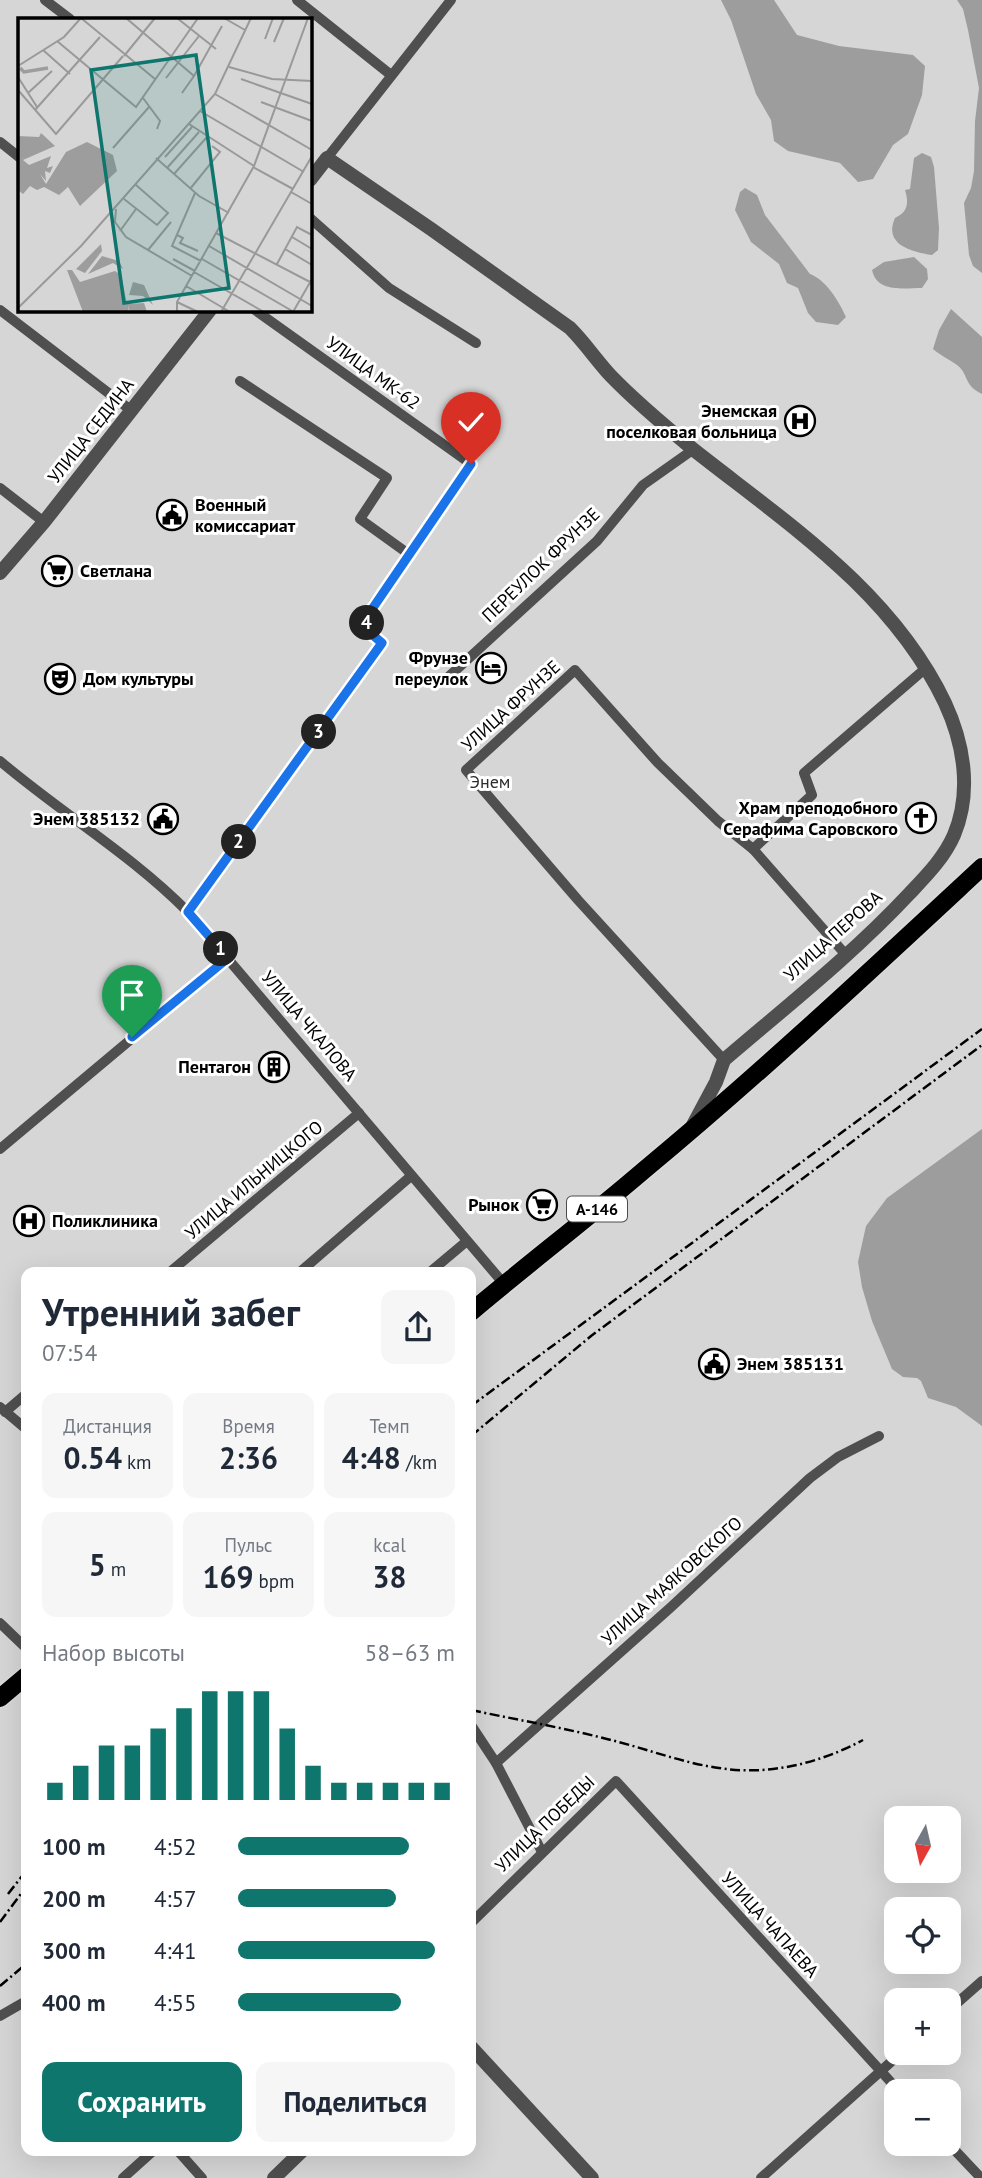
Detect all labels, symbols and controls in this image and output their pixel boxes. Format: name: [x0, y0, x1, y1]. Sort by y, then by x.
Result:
inset map: [18, 18, 312, 312]
street label: УЛИЦА МК-62: [322, 331, 425, 414]
street label: УЛИЦА СЕДИНА: [43, 373, 139, 488]
pin: [441, 392, 501, 464]
place label: Энемская поселковая больница: [606, 399, 777, 443]
icon: check: [452, 403, 490, 441]
hospital icon: Энемская поселковая больница: [783, 404, 817, 438]
place label: Военный комиссариат: [195, 493, 296, 537]
public building icon: Военный комиссариат: [155, 498, 189, 532]
street label: ПЕРЕУЛОК ФРУНЗЕ: [477, 502, 604, 627]
supermarket icon: Светлана: [40, 554, 74, 588]
place label: Светлана: [80, 559, 152, 582]
pin: 4: [350, 606, 384, 640]
text: 4: [361, 610, 372, 634]
place label: Фрунзе переулок: [395, 646, 468, 690]
hotel icon: Фрунзе переулок: [474, 651, 508, 685]
street label: УЛИЦА ФРУНЗЕ: [456, 655, 565, 756]
theatre icon: Дом культуры: [43, 662, 77, 696]
place label: Дом культуры: [83, 667, 194, 690]
pin: 3: [302, 714, 336, 750]
text: 3: [313, 719, 324, 743]
park label: Энем: [470, 770, 510, 793]
place label: Храм преподобного Серафима Саровского: [723, 796, 898, 840]
church icon: Храм преподобного Серафима Саровского: [904, 801, 938, 835]
public building icon: Энем 385132: [146, 802, 180, 836]
place label: Энем 385132: [33, 807, 140, 830]
pin: 2: [222, 824, 256, 860]
text: 2: [233, 829, 244, 853]
street label: УЛИЦА ПЕРОВА: [779, 885, 887, 986]
pin: 1: [204, 932, 238, 967]
text: 1: [215, 936, 226, 960]
pin: [102, 965, 162, 1037]
street label: УЛИЦА ЧКАЛОВА: [257, 966, 362, 1086]
icon: arrive: [113, 976, 151, 1014]
building icon: Пентагон: [257, 1050, 291, 1084]
place label: Пентагон: [178, 1055, 251, 1078]
street label: УЛИЦА ИЛЬНИЦКОГО: [180, 1115, 327, 1244]
supermarket icon: Рынок: [525, 1188, 559, 1222]
place label: Рынок: [468, 1193, 519, 1216]
road number: А-146: [567, 1196, 627, 1222]
hospital icon: Поликлиника: [12, 1204, 46, 1238]
place label: Поликлиника: [52, 1209, 158, 1232]
text: Утренний забег: [42, 1287, 300, 1336]
button: share: [381, 1290, 455, 1364]
text: 07:54: [42, 1338, 97, 1367]
public building icon: Энем 385131: [697, 1347, 731, 1381]
place label: Энем 385131: [737, 1352, 844, 1375]
text: Дистанция: [63, 1414, 152, 1438]
text: Время: [222, 1414, 275, 1438]
text: Темп: [369, 1414, 410, 1438]
text: 0.54: [63, 1438, 122, 1477]
text: 2:36: [219, 1438, 278, 1477]
text: 4:48: [342, 1438, 401, 1477]
text: km: [122, 1450, 152, 1474]
text: /km: [401, 1450, 437, 1474]
street label: УЛИЦА МАЯКОВСКОГО: [597, 1511, 747, 1650]
text: Пульс: [225, 1533, 272, 1557]
text: kcal: [373, 1533, 406, 1557]
text: 5: [89, 1545, 106, 1584]
text: m: [106, 1557, 126, 1581]
text: 169: [202, 1557, 253, 1596]
text: 38: [372, 1557, 407, 1596]
text: bpm: [253, 1569, 295, 1593]
text: Набор высоты: [42, 1638, 185, 1667]
text: 58–63 m: [365, 1638, 455, 1667]
street label: УЛИЦА ПОБЕДЫ: [490, 1770, 599, 1877]
north arrow: [884, 1806, 961, 1883]
map controls: [884, 1806, 961, 2156]
text: 100 m: [42, 1832, 105, 1861]
text: 4:52: [154, 1832, 197, 1861]
street label: УЛИЦА ЧАПАЕВА: [717, 1867, 824, 1983]
text: 200 m: [42, 1884, 105, 1913]
text: 4:57: [154, 1884, 197, 1913]
button: locate: [884, 1897, 961, 1974]
text: 300 m: [42, 1936, 105, 1965]
text: 4:41: [154, 1936, 197, 1965]
text: 400 m: [42, 1988, 105, 2017]
text: 4:55: [154, 1988, 197, 2017]
button: +: [884, 1988, 961, 2065]
button: Сохранить: [42, 2062, 242, 2142]
button: Поделиться: [256, 2062, 455, 2142]
button: −: [884, 2079, 961, 2156]

